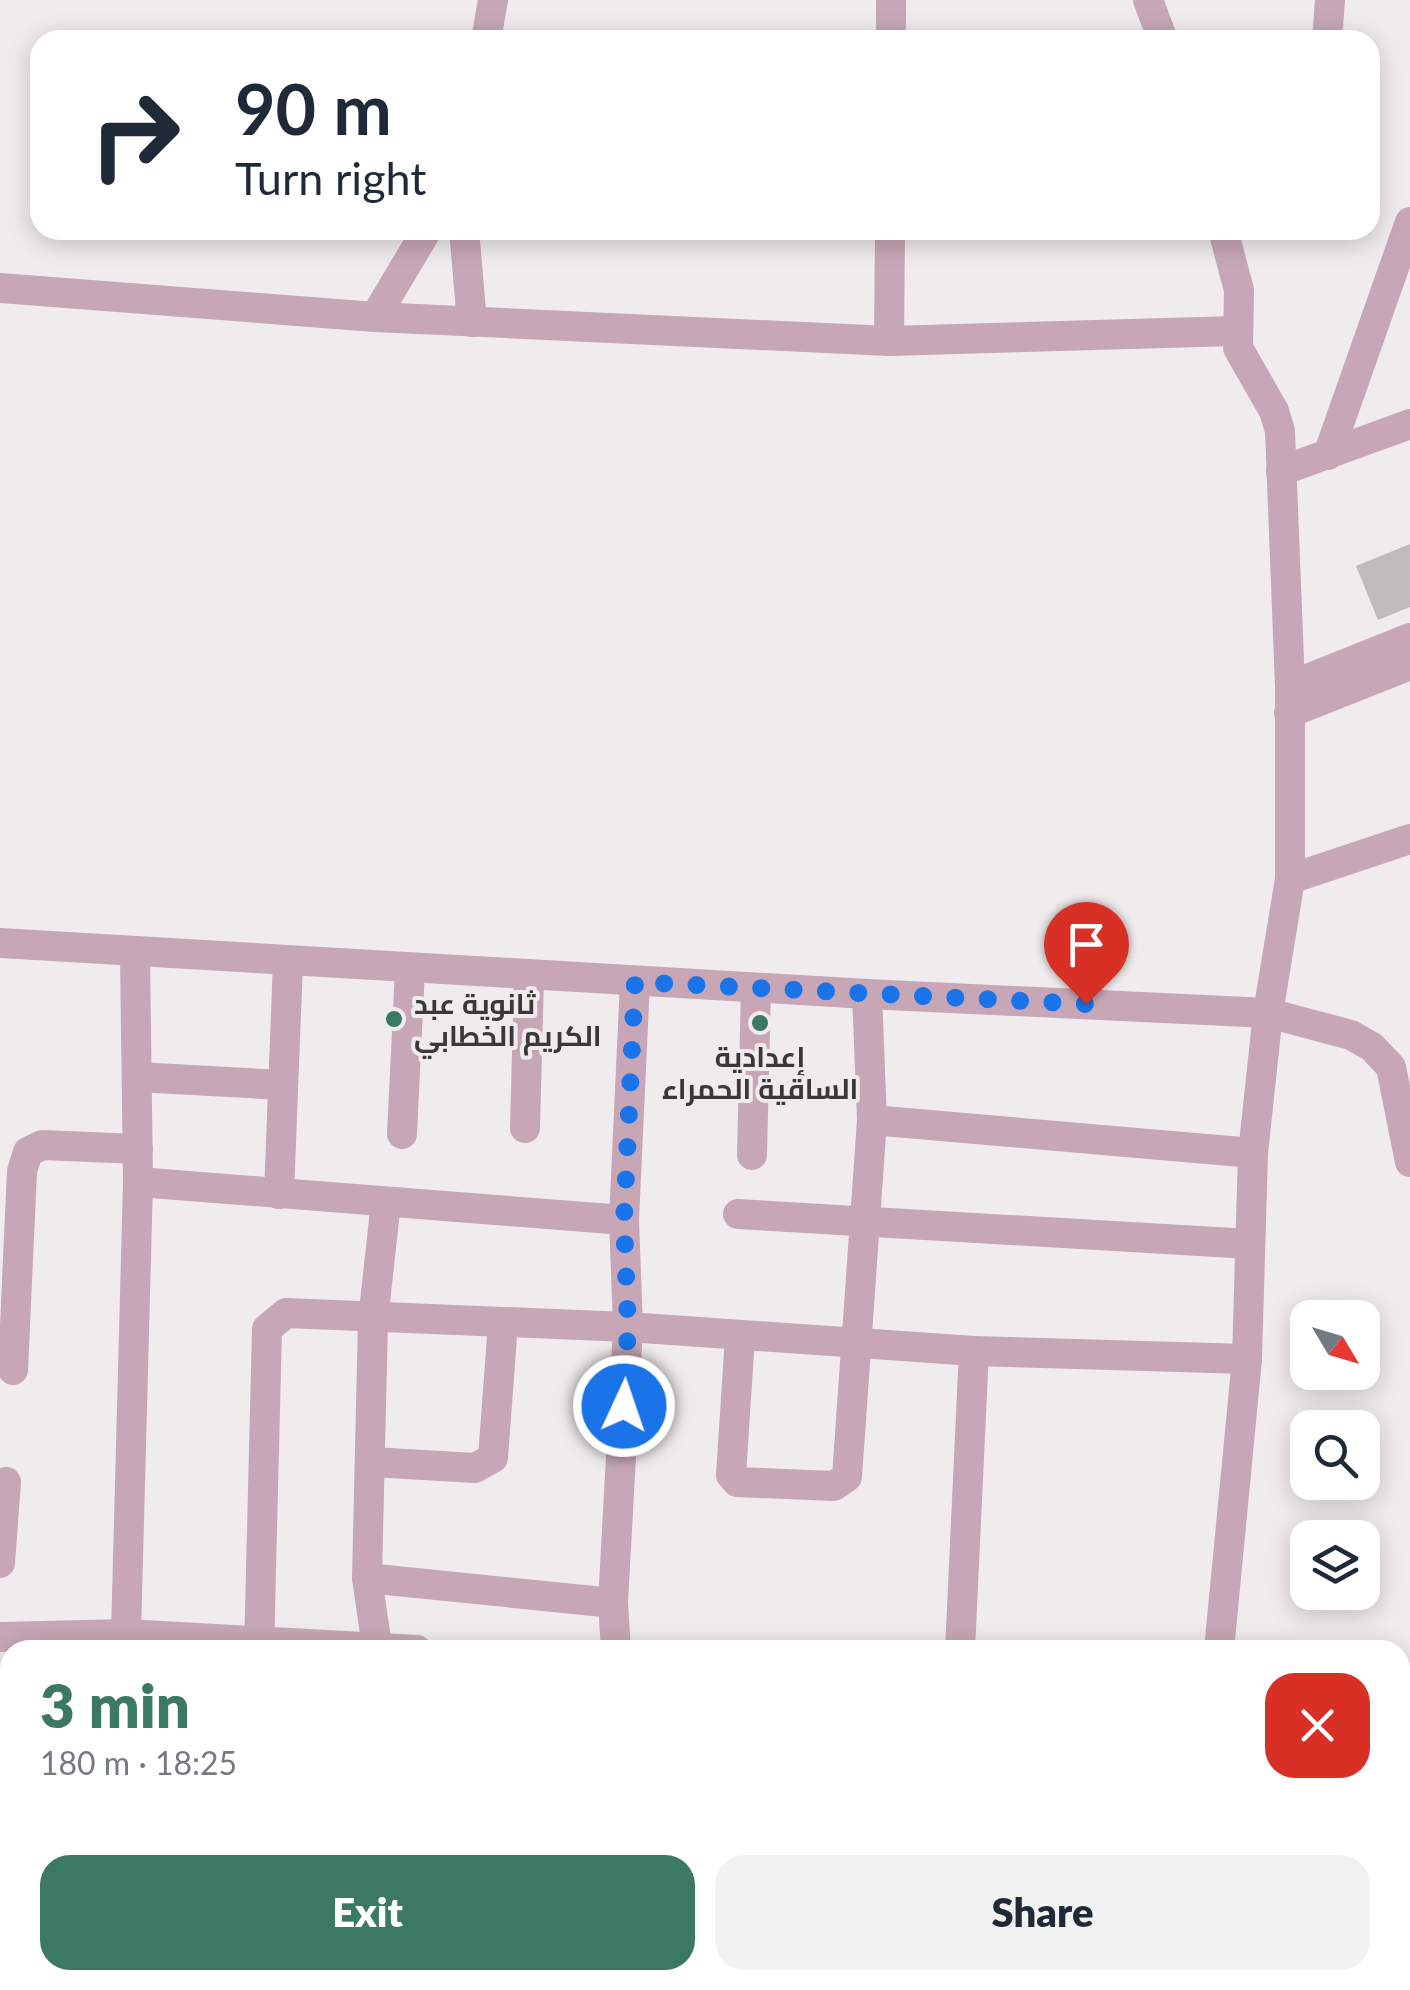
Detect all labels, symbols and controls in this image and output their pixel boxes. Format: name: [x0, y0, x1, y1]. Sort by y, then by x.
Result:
text: 90 m: [235, 66, 392, 150]
icon: right: [70, 70, 200, 200]
text: Turn right: [235, 151, 426, 205]
pin: [1044, 902, 1129, 1005]
icon: arrive: [1059, 917, 1114, 972]
place label: ثانوية عبد الكريم الخطابي: [414, 986, 602, 1059]
marker: ثانوية عبد الكريم الخطابي: [383, 1008, 405, 1030]
marker: إعدادية الساقية الحمراء: [749, 1012, 771, 1034]
place label: إعدادية الساقية الحمراء: [662, 1039, 858, 1106]
north arrow: [1290, 1300, 1380, 1390]
map controls: [1290, 1300, 1380, 1610]
position arrow: [572, 1354, 676, 1458]
button: search: [1290, 1410, 1380, 1500]
button: layers: [1290, 1520, 1380, 1610]
text: 3 min: [40, 1669, 190, 1741]
button: close: [1265, 1673, 1370, 1778]
text: 180 m · 18:25: [40, 1743, 237, 1782]
button: Exit: [40, 1855, 695, 1970]
button: Share: [715, 1855, 1370, 1970]

